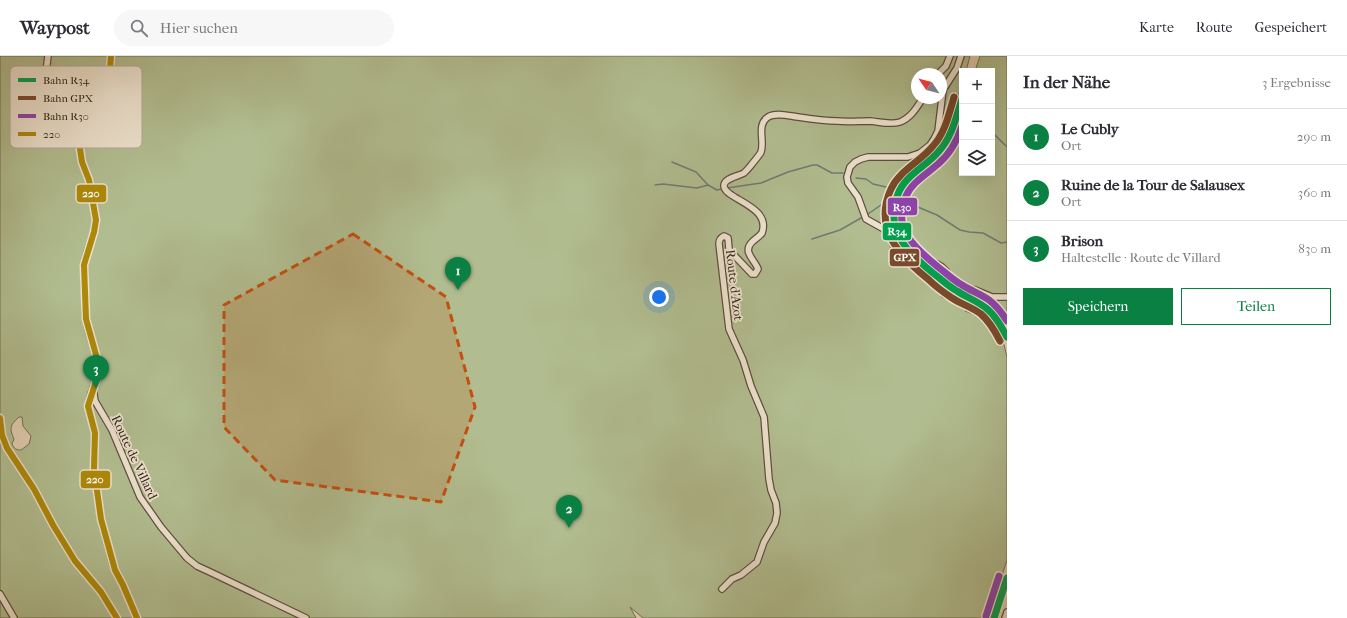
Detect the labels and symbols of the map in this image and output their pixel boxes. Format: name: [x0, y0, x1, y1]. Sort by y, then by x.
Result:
legend: [10, 66, 142, 148]
north arrow: [911, 68, 947, 104]
text: Bahn R34: [43, 74, 90, 87]
text: Bahn GPX: [43, 92, 93, 105]
text: Bahn R30: [43, 110, 89, 123]
text: 220: [43, 128, 60, 141]
line badge: 220: [76, 184, 107, 203]
text: 220: [82, 187, 100, 200]
line badge: R30: [887, 197, 918, 216]
text: R30: [893, 201, 911, 214]
line badge: R34: [882, 222, 912, 241]
text: R34: [888, 225, 907, 238]
line badge: GPX: [889, 248, 920, 267]
street label: Route d'Azot: [723, 249, 746, 322]
text: GPX: [894, 251, 917, 264]
pin: 1: [445, 257, 471, 290]
your location: [649, 287, 669, 307]
pin: 3: [83, 355, 109, 388]
street label: Route de Villard: [108, 413, 161, 503]
line badge: 220: [80, 470, 111, 489]
text: 220: [86, 473, 104, 486]
pin: 2: [556, 495, 582, 528]

